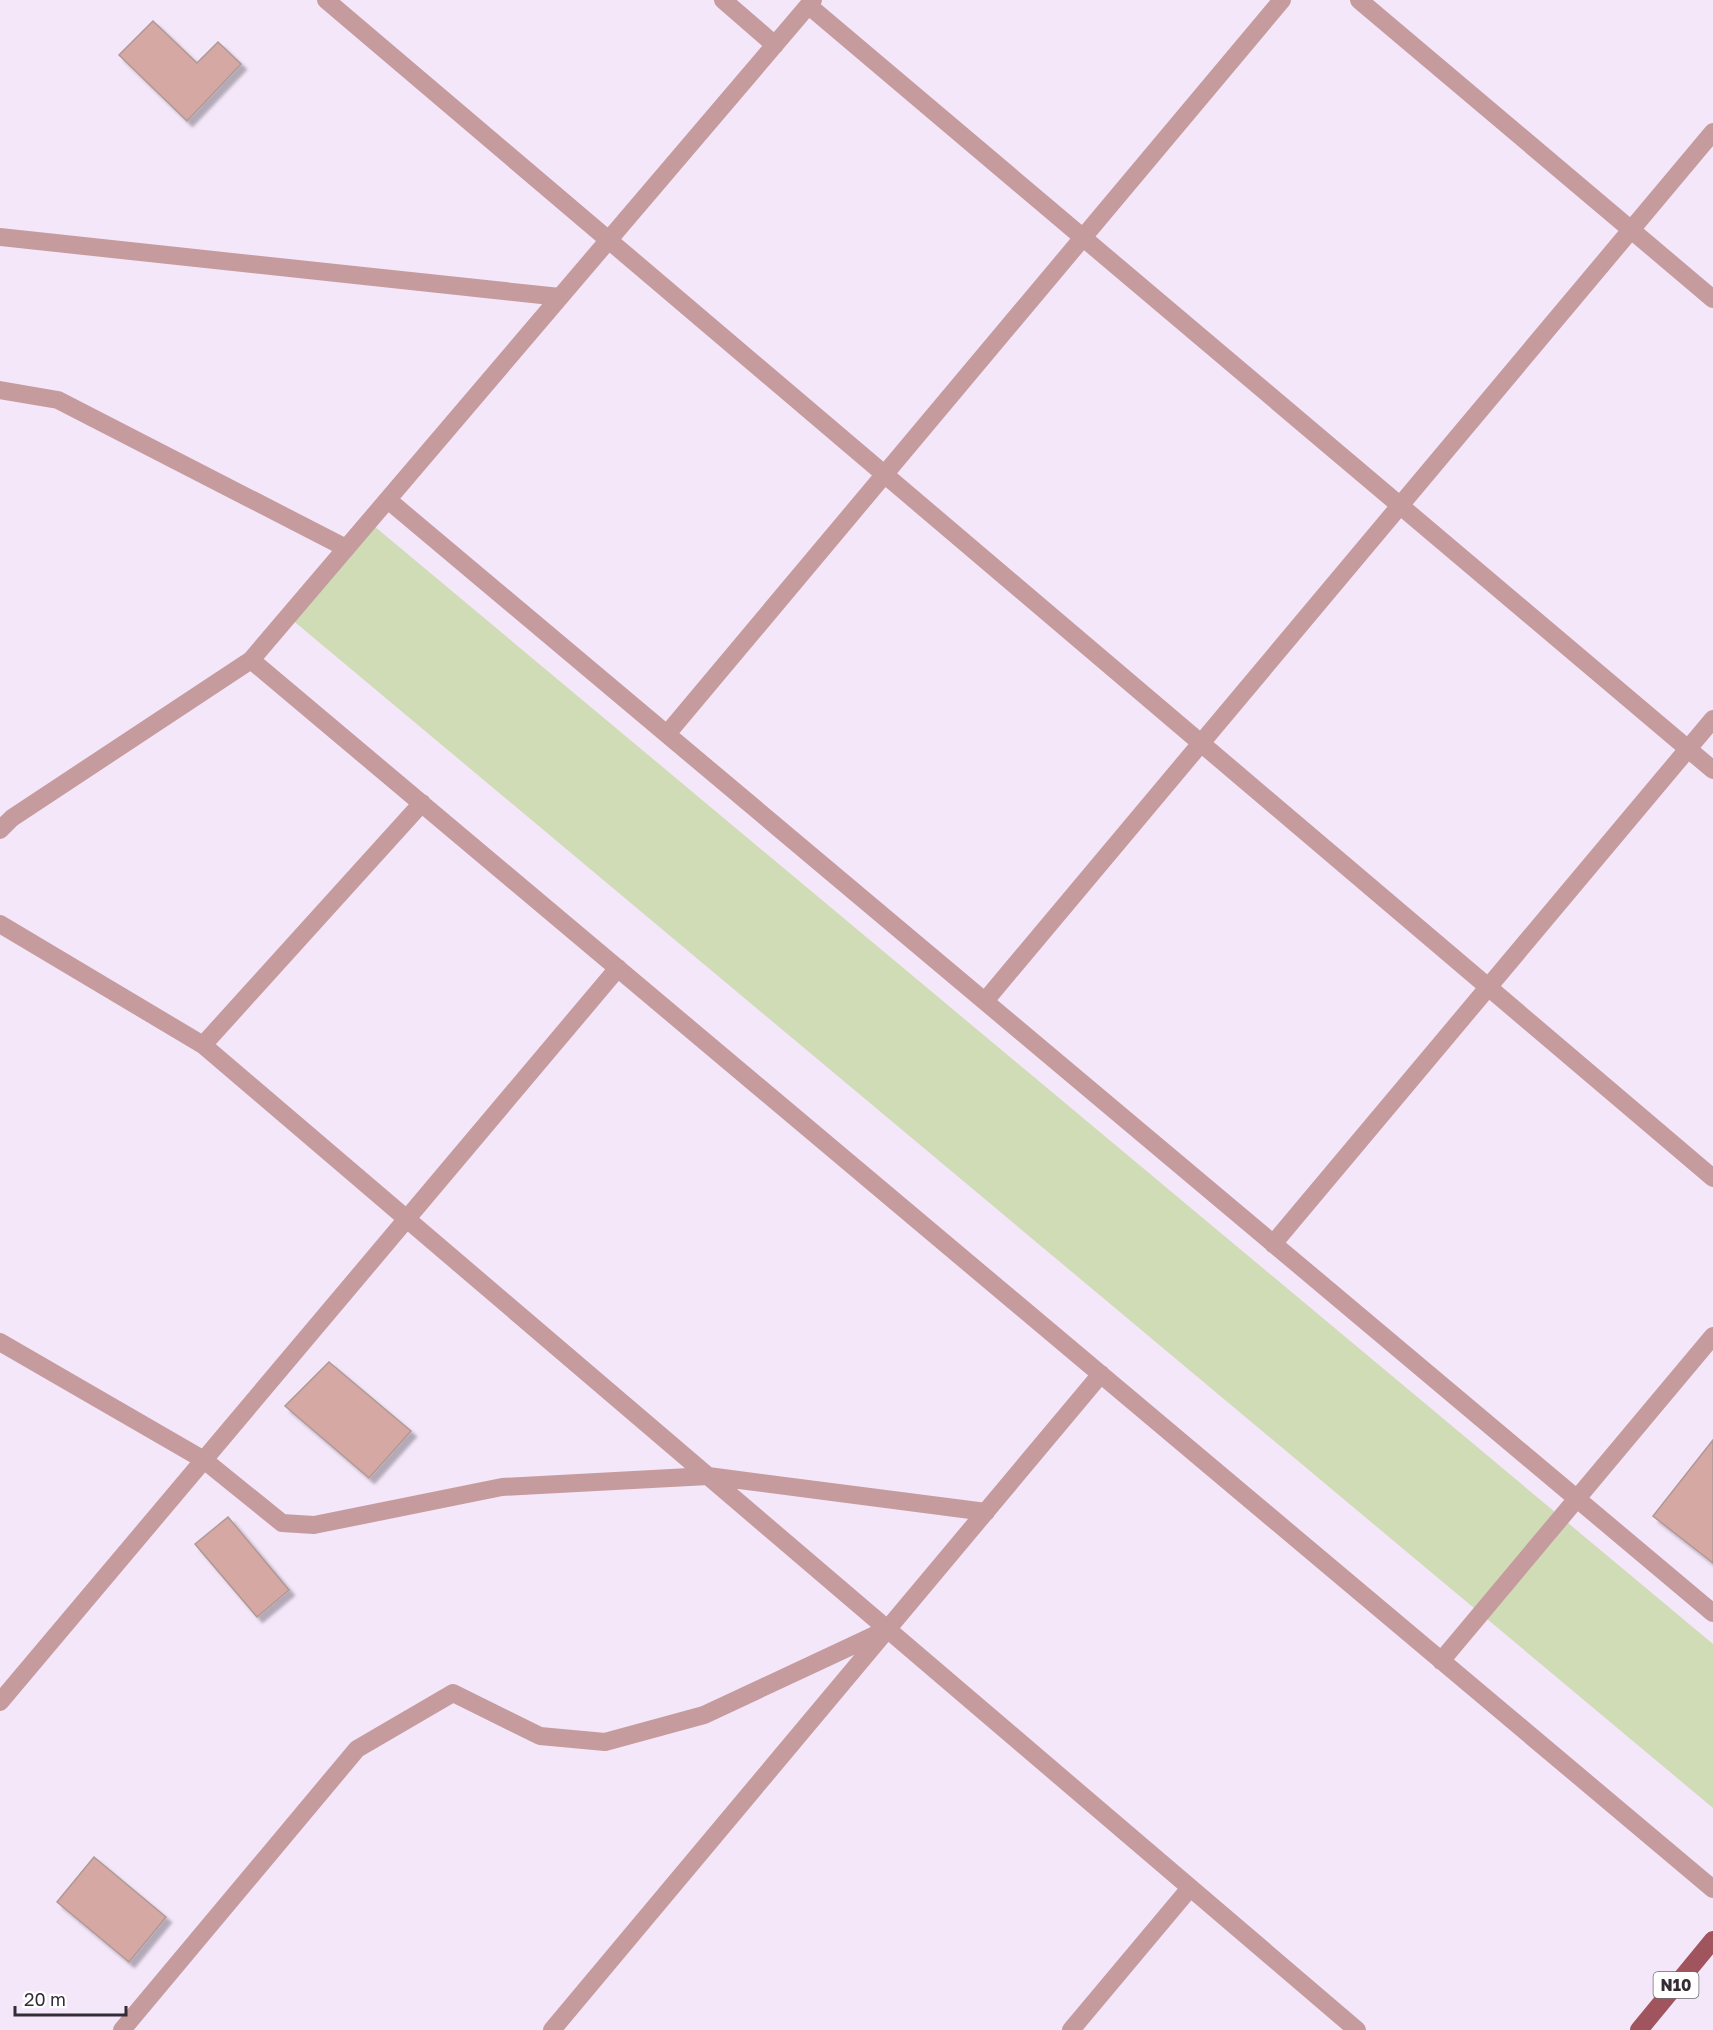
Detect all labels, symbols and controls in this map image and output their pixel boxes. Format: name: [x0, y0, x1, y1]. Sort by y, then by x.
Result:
road number: N10: [1654, 1972, 1698, 1998]
scale bar: [15, 1979, 126, 2017]
text: 20 m: [24, 1988, 66, 2010]

